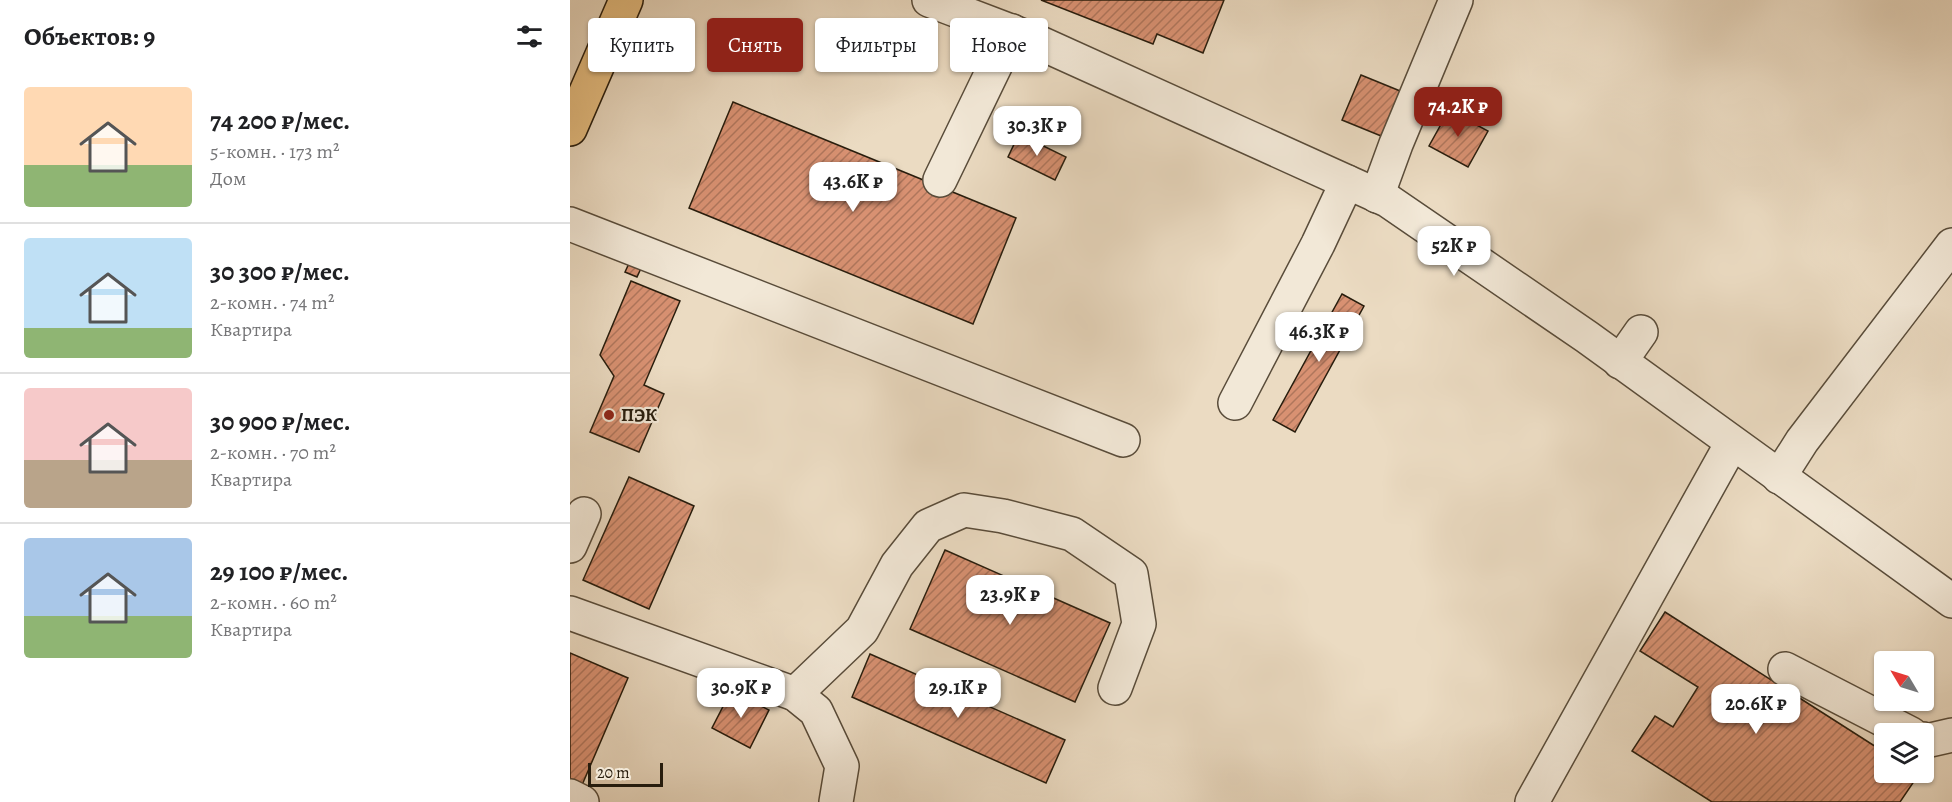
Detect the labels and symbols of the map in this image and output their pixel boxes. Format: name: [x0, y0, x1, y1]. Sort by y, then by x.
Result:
pin: 74.2K ₽: [1403, 87, 1513, 138]
pin: 30.3K ₽: [982, 106, 1092, 157]
pin: 43.6K ₽: [798, 162, 908, 213]
pin: 52K ₽: [1412, 226, 1496, 277]
pin: 46.3K ₽: [1264, 312, 1374, 363]
place label: ПЭК: [621, 403, 657, 427]
marker: ПЭК: [602, 408, 616, 422]
pin: 23.9K ₽: [955, 575, 1065, 626]
north arrow: [1874, 651, 1934, 711]
pin: 30.9K ₽: [686, 668, 796, 719]
pin: 29.1K ₽: [903, 668, 1013, 719]
pin: 20.6K ₽: [1701, 684, 1811, 735]
scale bar: [588, 760, 663, 788]

